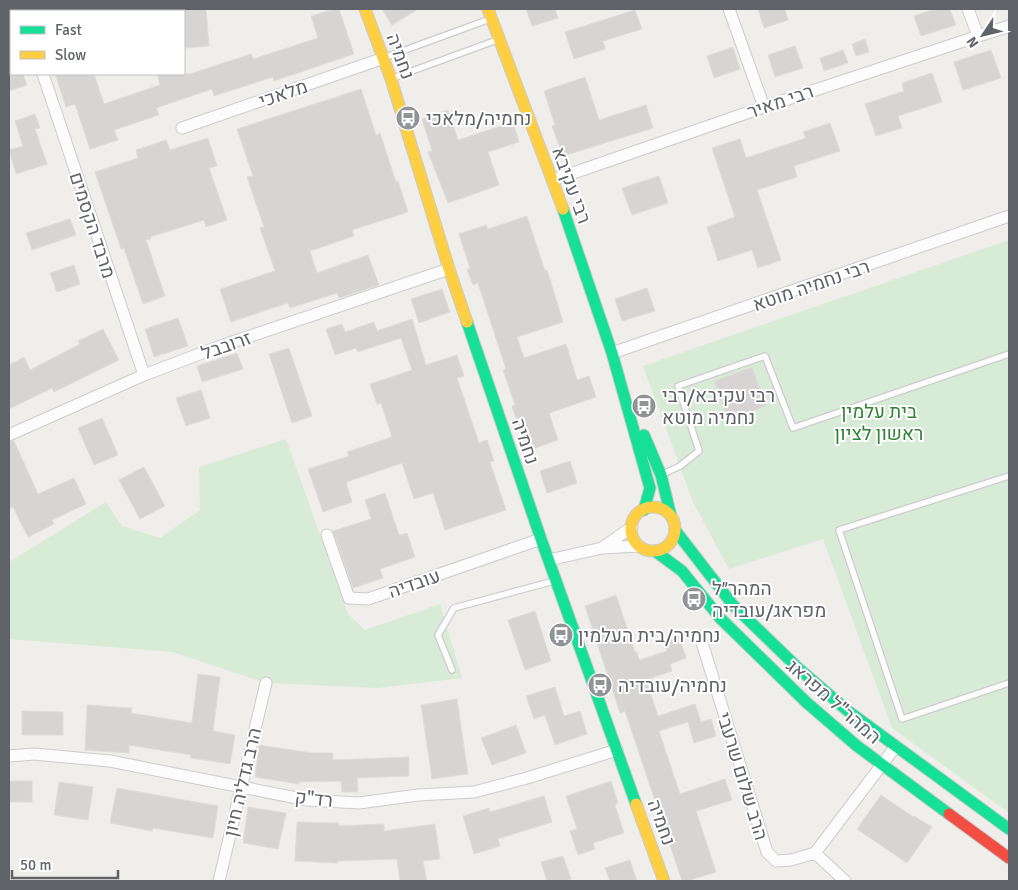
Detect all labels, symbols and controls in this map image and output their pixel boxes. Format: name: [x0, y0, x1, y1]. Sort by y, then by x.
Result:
legend: [10, 10, 185, 75]
north arrow: [958, 10, 1008, 60]
text: Fast: [55, 21, 82, 39]
street label: נחמיה: [381, 30, 419, 83]
text: N: [963, 33, 983, 51]
text: Slow: [55, 46, 86, 64]
street label: מלאכי: [256, 74, 311, 113]
street label: רבי מאיר: [744, 79, 817, 124]
bus stop icon: נחמיה/מלאכי: [395, 105, 421, 131]
place label: נחמיה/מלאכי: [426, 107, 531, 131]
street label: רבי עקיבא: [546, 144, 596, 227]
street label: מרבד הקסמים: [64, 169, 121, 282]
street label: רבי נחמיה מוטא: [750, 255, 873, 317]
street label: זרובבל: [198, 326, 255, 366]
place label: רבי עקיבא/רבי נחמיה מוטא: [662, 384, 775, 430]
bus stop icon: רבי עקיבא/רבי נחמיה מוטא: [631, 393, 657, 419]
park label: בית עלמין ראשון לציון: [835, 400, 923, 446]
street label: נחמיה: [506, 415, 544, 468]
street label: עובדיה: [385, 564, 443, 604]
place label: המהר״ל מפראג/עובדיה: [712, 577, 826, 623]
bus stop icon: המהר״ל מפראג/עובדיה: [681, 586, 707, 612]
bus stop icon: נחמיה/בית העלמין: [548, 622, 574, 648]
place label: נחמיה/בית העלמין: [578, 624, 720, 648]
street label: המהר"ל מפראג: [781, 654, 886, 749]
bus stop icon: נחמיה/עובדיה: [587, 672, 613, 698]
place label: נחמיה/עובדיה: [618, 674, 727, 698]
street label: הרב שלום שרעבי: [711, 709, 773, 843]
street label: הרב גדליה חיון: [219, 725, 267, 839]
street label: רד"ק: [294, 785, 334, 813]
street label: נחמיה: [642, 796, 680, 849]
scale bar: [12, 848, 119, 880]
text: 50 m: [20, 856, 51, 874]

